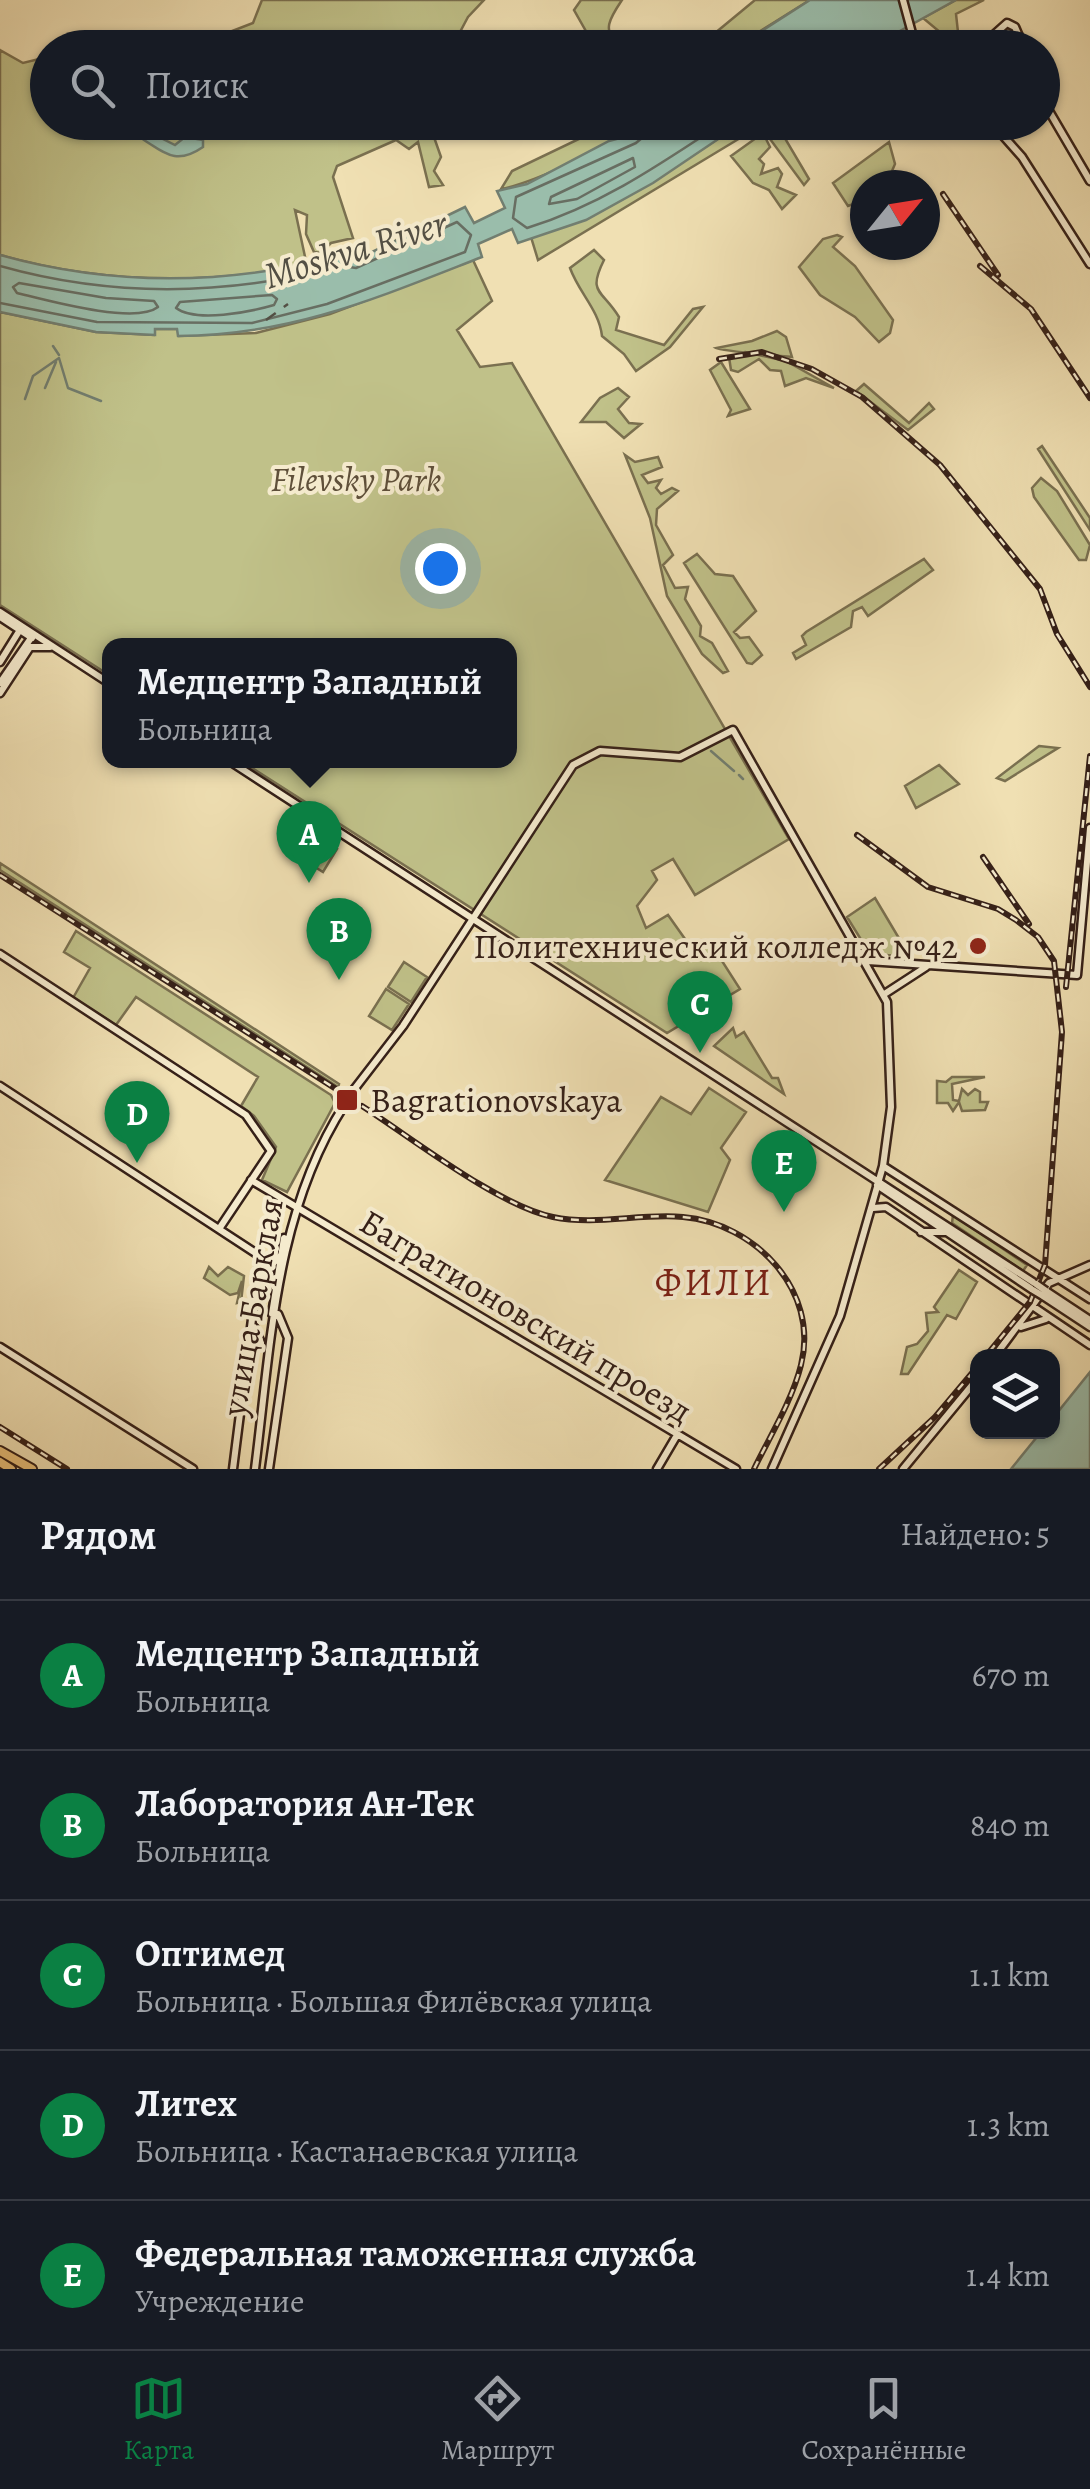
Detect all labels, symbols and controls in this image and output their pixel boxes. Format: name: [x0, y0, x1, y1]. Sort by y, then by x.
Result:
search box: [30, 30, 1060, 140]
icon: search: [65, 58, 120, 113]
text: Поиск: [145, 59, 249, 111]
north arrow: [850, 170, 940, 260]
water label: Moskva River: [257, 196, 455, 301]
park label: Filevsky Park: [270, 455, 442, 503]
your location: [415, 543, 466, 594]
popup: [102, 638, 517, 768]
text: Медцентр Западный: [137, 655, 482, 707]
text: Больница: [137, 707, 272, 751]
pin: A: [276, 800, 342, 883]
pin: B: [306, 898, 372, 980]
place label: Политехнический колледж №42: [473, 922, 958, 970]
marker: Политехнический колледж №42: [967, 935, 989, 957]
pin: C: [668, 970, 732, 1053]
place label: Bagrationovskaya: [370, 1076, 623, 1124]
pin: D: [104, 1080, 170, 1163]
marker: Bagrationovskaya: [334, 1087, 360, 1113]
pin: E: [752, 1130, 816, 1212]
street label: улица Барклая: [209, 1194, 295, 1421]
street label: Багратионовский проезд: [351, 1198, 701, 1434]
district label: ФИЛИ: [655, 1256, 773, 1308]
map controls: [970, 1349, 1060, 1439]
button: layers: [970, 1349, 1060, 1439]
text: Рядом: [40, 1506, 157, 1563]
text: Найдено: 5: [900, 1512, 1050, 1556]
text: Медцентр Западный: [135, 1627, 480, 1679]
text: A: [62, 1653, 83, 1697]
text: 670 m: [972, 1653, 1050, 1697]
text: Больница: [135, 1679, 270, 1723]
text: Лаборатория Ан-Тек: [135, 1777, 475, 1829]
text: B: [62, 1803, 83, 1847]
text: 840 m: [970, 1803, 1050, 1847]
text: Больница: [135, 1829, 270, 1873]
text: Оптимед: [135, 1927, 285, 1979]
text: C: [63, 1953, 82, 1997]
text: 1.1 km: [969, 1953, 1050, 1997]
text: Больница · Большая Филёвская улица: [135, 1979, 652, 2023]
text: Литех: [135, 2077, 237, 2129]
text: D: [61, 2103, 84, 2147]
text: 1.3 km: [967, 2103, 1050, 2147]
text: Больница · Кастанаевская улица: [135, 2129, 578, 2173]
text: Федеральная таможенная служба: [135, 2227, 696, 2279]
text: E: [63, 2253, 82, 2297]
text: 1.4 km: [966, 2253, 1050, 2297]
text: Учреждение: [135, 2279, 305, 2323]
tab: Карта: [124, 2371, 194, 2469]
tab: Маршрут: [441, 2371, 554, 2469]
tab: Сохранённые: [801, 2371, 967, 2469]

